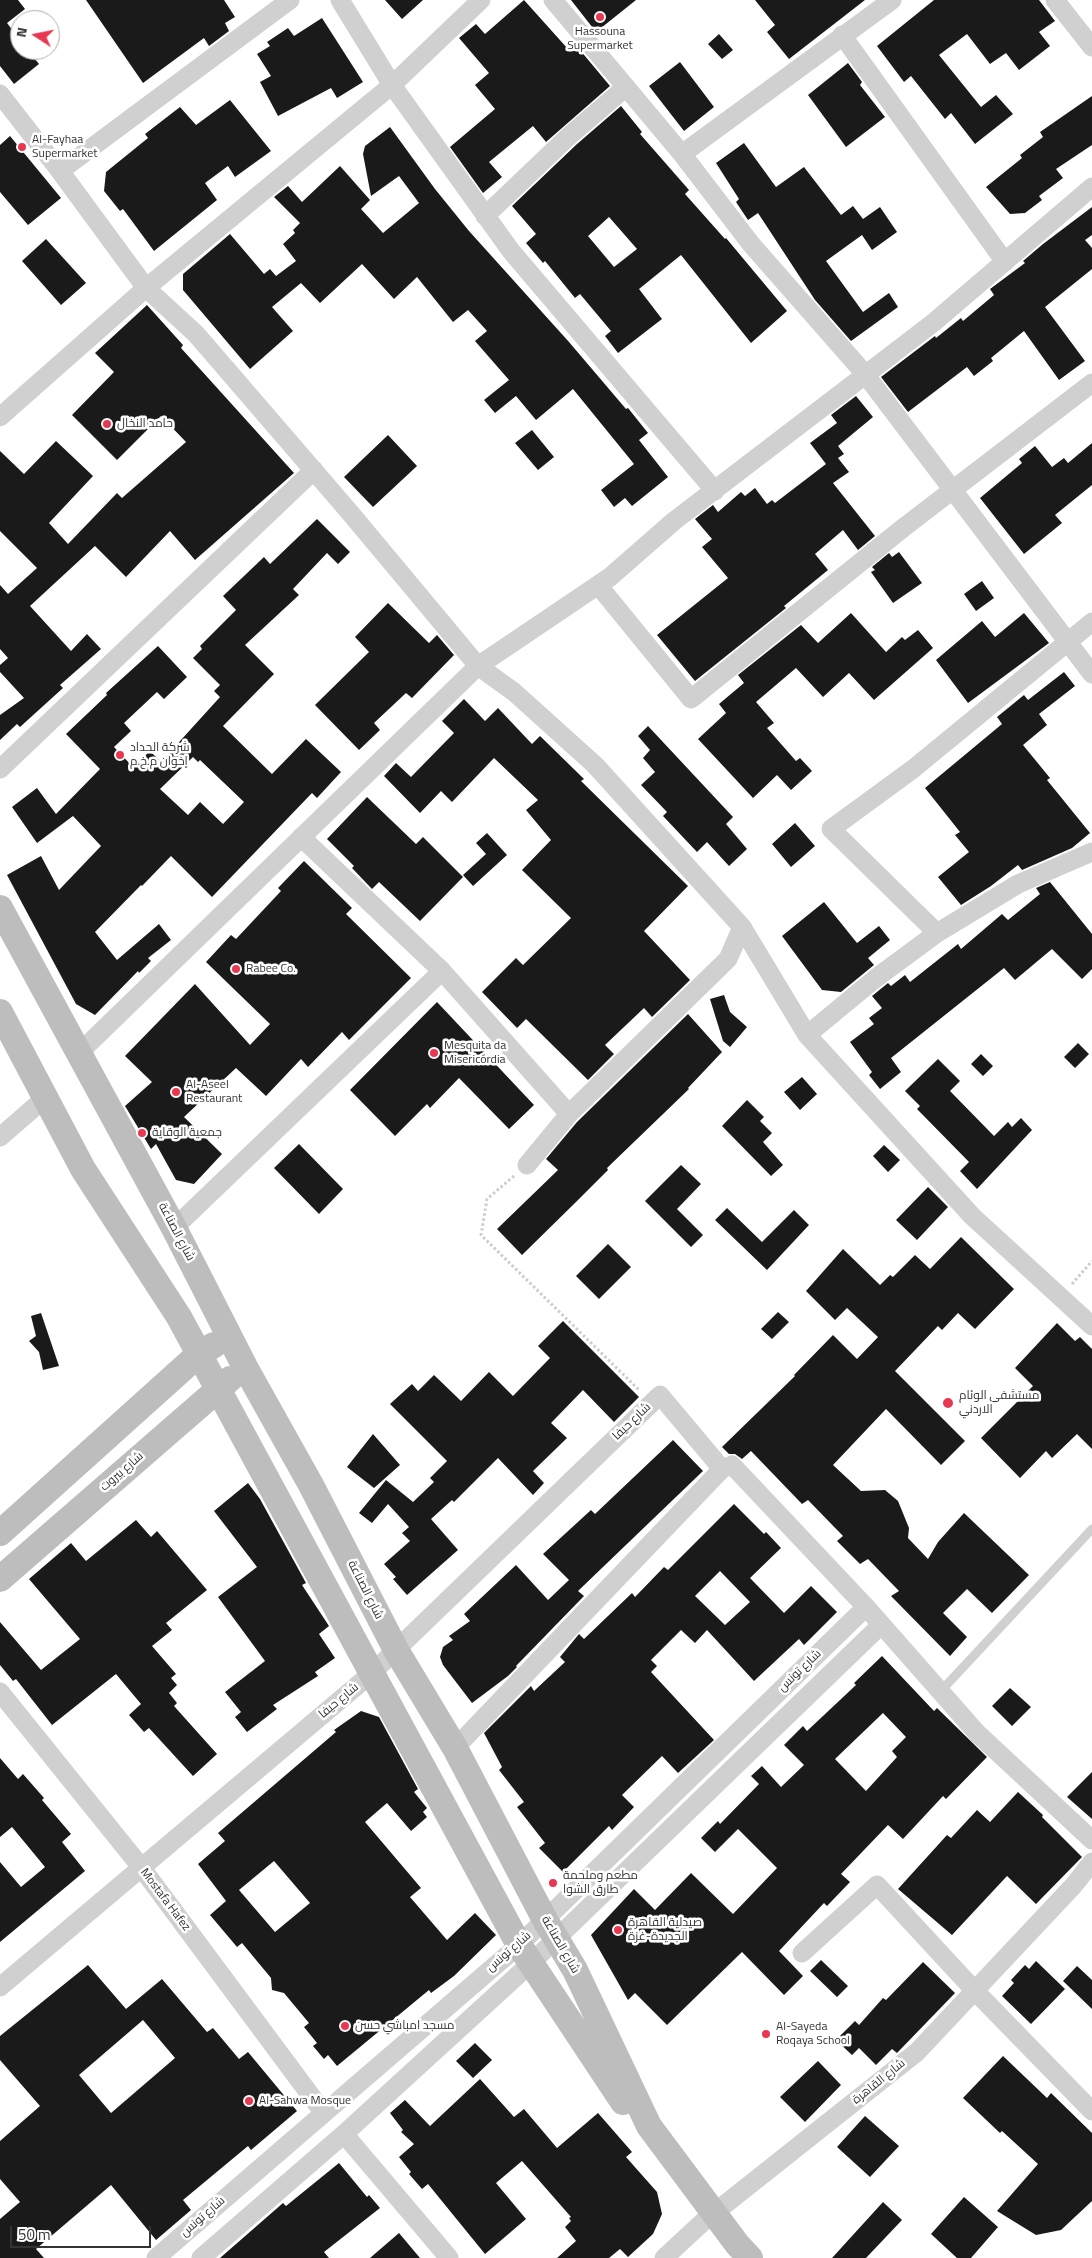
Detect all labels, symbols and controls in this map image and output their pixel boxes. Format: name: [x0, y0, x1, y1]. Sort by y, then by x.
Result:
north arrow: [10, 10, 60, 60]
marker: Hassouna Supermarket: [594, 11, 606, 23]
text: N: [10, 25, 32, 39]
place label: Hassouna Supermarket: [567, 25, 633, 53]
place label: Al-Fayhaa Supermarket: [32, 133, 97, 161]
marker: Al-Fayhaa Supermarket: [16, 141, 28, 153]
place label: حامد النخال: [117, 417, 173, 431]
marker: حامد النخال: [101, 418, 113, 430]
place label: شركة الحداد إخوان م.خ.م: [130, 741, 190, 769]
marker: شركة الحداد إخوان م.خ.م: [114, 749, 126, 761]
place label: Rabee Co.: [246, 962, 296, 976]
marker: Rabee Co.: [230, 963, 242, 975]
place label: Mesquita da Misericórdia: [444, 1039, 506, 1067]
marker: Mesquita da Misericórdia: [428, 1047, 440, 1059]
place label: Al-Aseel Restaurant: [186, 1078, 242, 1106]
marker: Al-Aseel Restaurant: [170, 1086, 182, 1098]
place label: جمعية الوقاية: [152, 1126, 222, 1140]
marker: جمعية الوقاية: [136, 1127, 148, 1139]
street label: شارع الصناعة: [155, 1200, 197, 1264]
place label: مستشفى الوئام الاردني: [959, 1389, 1040, 1417]
marker: مستشفى الوئام الاردني: [941, 1396, 955, 1410]
street label: شارع حيفا: [610, 1400, 654, 1444]
street label: شارع بيروت: [98, 1449, 146, 1495]
street label: شارع الصناعة: [344, 1558, 386, 1622]
street label: شارع تونس: [776, 1647, 824, 1695]
street label: شارع حيفا: [316, 1680, 362, 1722]
street label: Mostafa Hafez: [137, 1866, 193, 1934]
place label: مطعم وملحمة طارق الشوا: [563, 1869, 638, 1897]
marker: مطعم وملحمة طارق الشوا: [547, 1877, 559, 1889]
street label: شارع الصناعة: [538, 1914, 582, 1976]
place label: صيدلية القاهرة الجديدة-غزة: [628, 1916, 702, 1944]
marker: صيدلية القاهرة الجديدة-غزة: [612, 1924, 624, 1936]
street label: شارع تونس: [484, 1929, 534, 1975]
place label: مسجد امباشي حسن: [355, 2019, 454, 2033]
marker: مسجد امباشي حسن: [339, 2020, 351, 2032]
place label: Al-Sayeda Roqaya School: [776, 2020, 850, 2048]
marker: Al-Sayeda Roqaya School: [760, 2028, 772, 2040]
street label: شارع القاهرة: [850, 2056, 908, 2108]
place label: Al-Sahwa Mosque: [259, 2094, 351, 2108]
marker: Al-Sahwa Mosque: [243, 2095, 255, 2107]
street label: شارع تونس: [178, 2194, 228, 2240]
scale bar: [12, 2216, 154, 2248]
text: 50 m: [18, 2223, 51, 2246]

